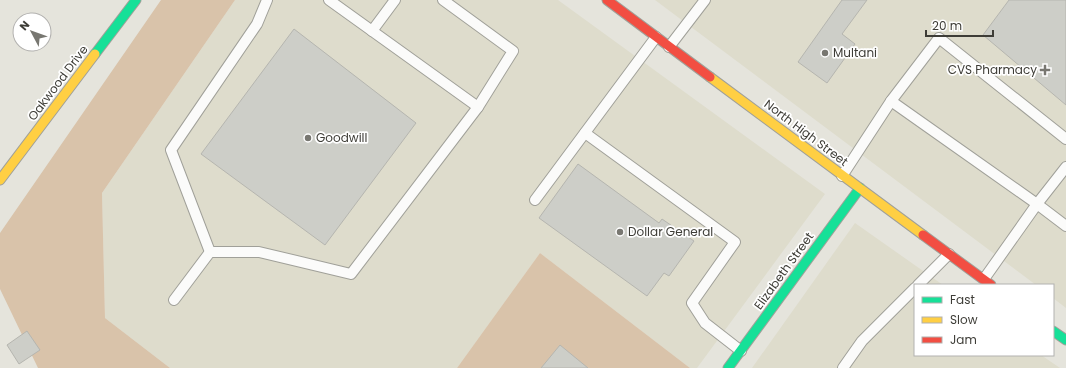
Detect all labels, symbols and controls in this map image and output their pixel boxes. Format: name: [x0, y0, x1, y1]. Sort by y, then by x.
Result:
north arrow: [12, 12, 52, 52]
scale bar: [926, 12, 993, 38]
text: N: [16, 17, 33, 34]
text: 20 m: [932, 17, 962, 34]
street label: Oakwood Drive: [24, 42, 92, 124]
place label: Multani: [833, 44, 877, 61]
marker: Multani: [820, 48, 830, 58]
place label: CVS Pharmacy: [948, 61, 1037, 78]
marker: CVS Pharmacy: [1040, 65, 1050, 75]
street label: North High Street: [761, 95, 852, 170]
place label: Goodwill: [316, 129, 368, 146]
marker: Goodwill: [303, 133, 313, 143]
place label: Dollar General: [628, 223, 713, 240]
marker: Dollar General: [615, 227, 625, 237]
street label: Elizabeth Street: [750, 229, 817, 313]
legend: [914, 284, 1054, 356]
text: Fast: [950, 291, 975, 308]
text: Slow: [950, 311, 978, 328]
text: Jam: [950, 331, 977, 348]

